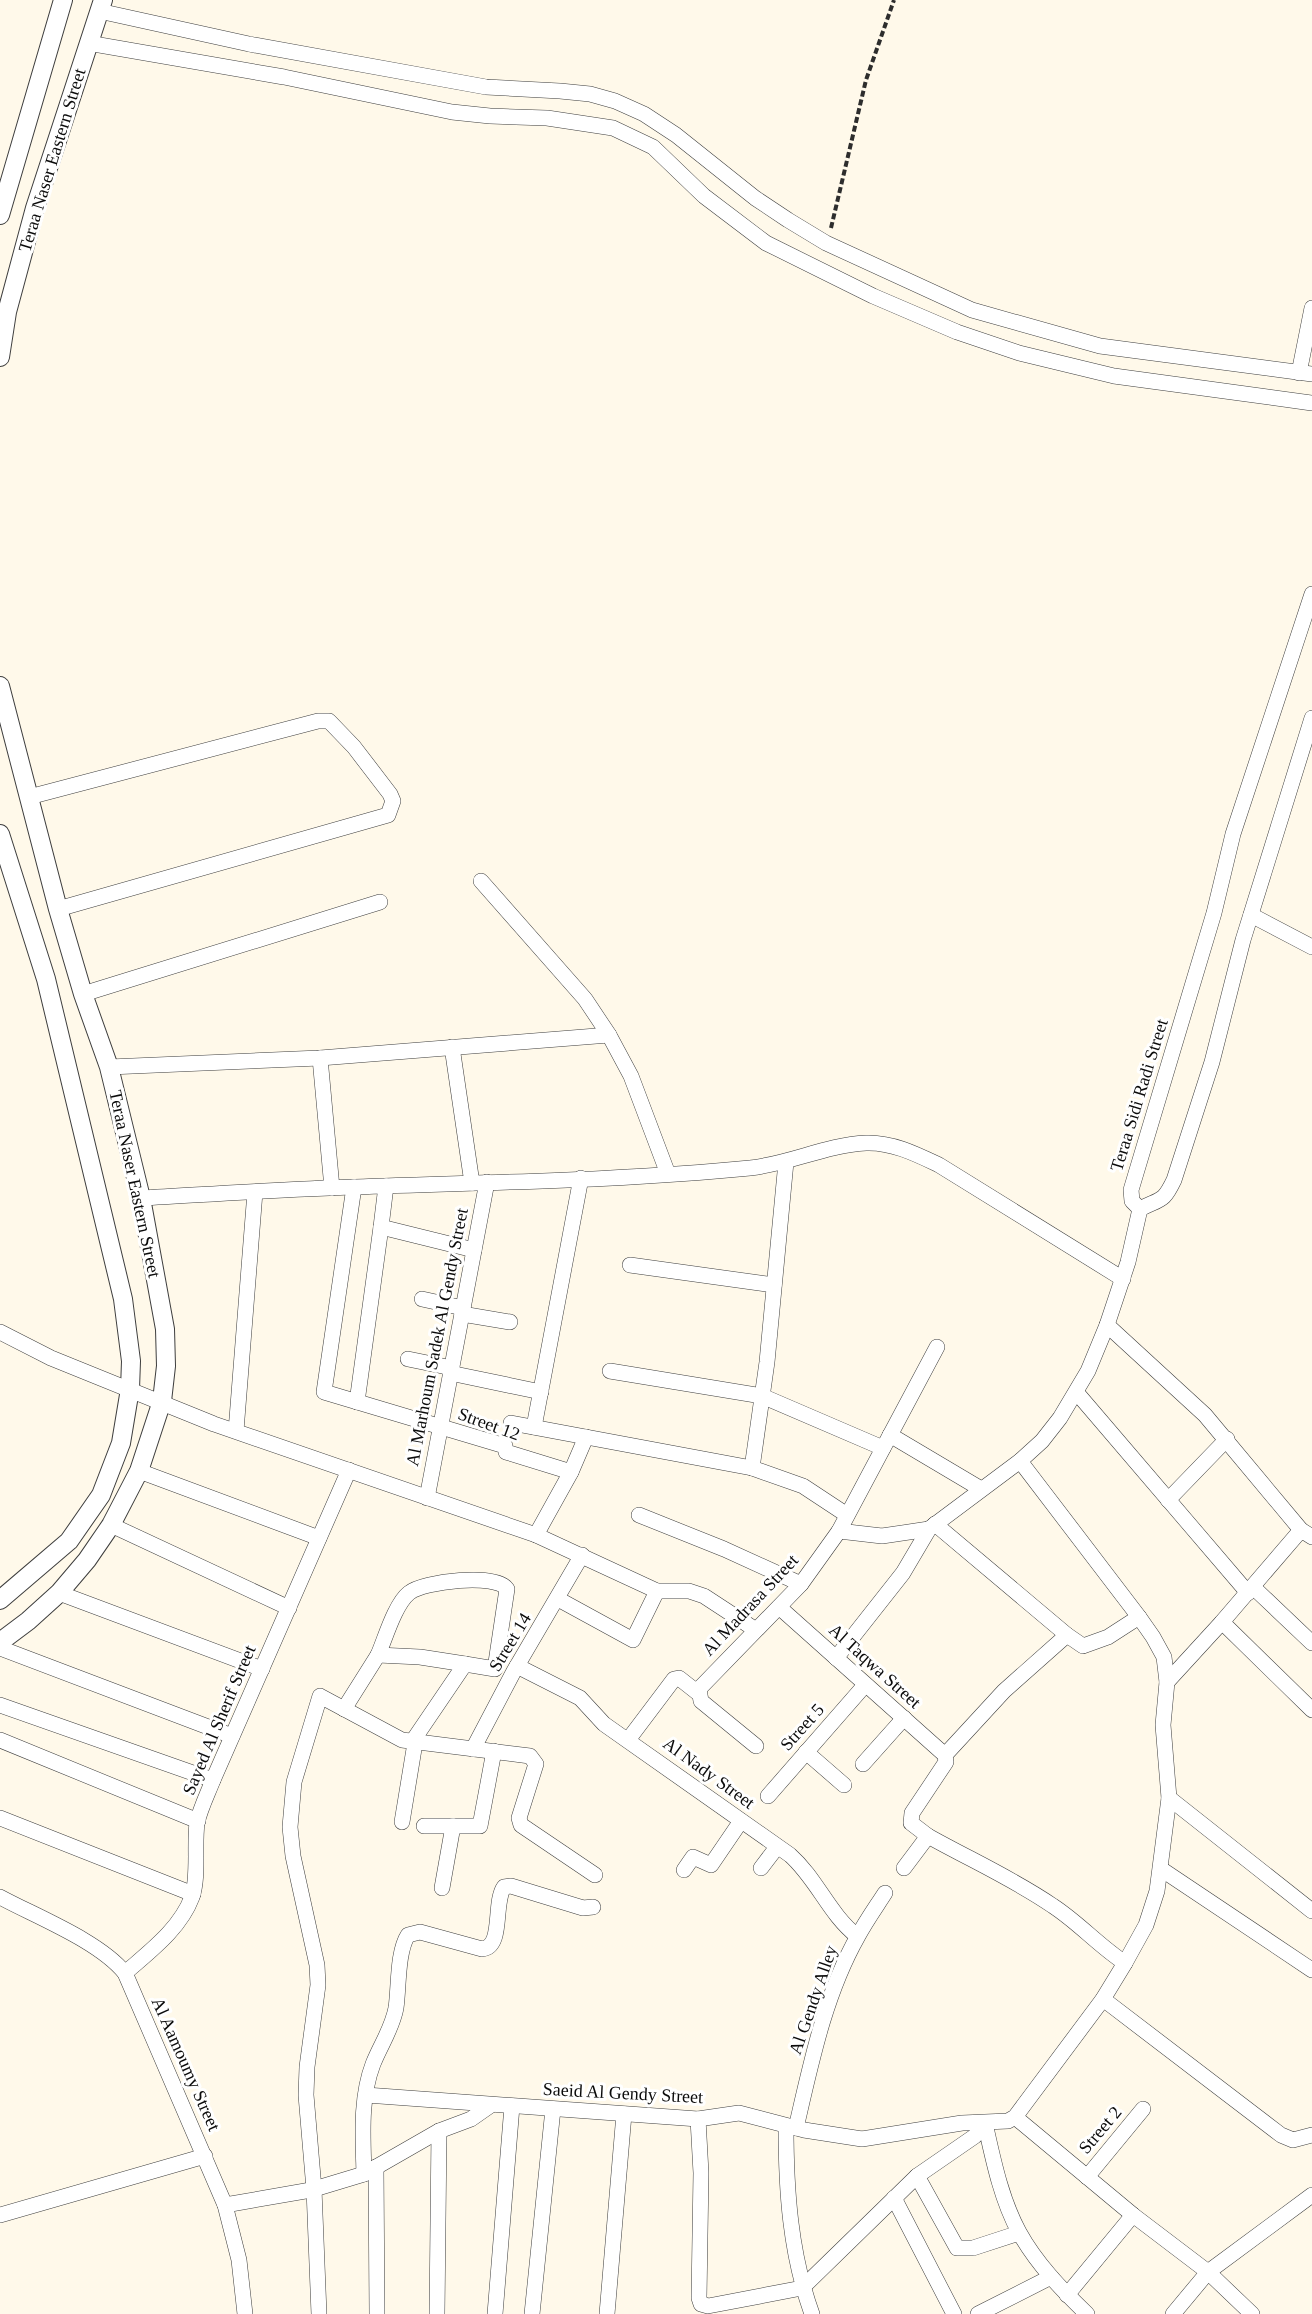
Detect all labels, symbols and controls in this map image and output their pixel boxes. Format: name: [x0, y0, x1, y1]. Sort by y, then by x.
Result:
street label: Teraa Naser Eastern Street: [14, 66, 90, 254]
street label: Teraa Sidi Radi Street: [1106, 1016, 1172, 1174]
street label: Teraa Naser Eastern Street: [105, 1088, 165, 1280]
street label: Al Marhoum Sadek Al Gendy Street: [402, 1206, 472, 1468]
street label: Street 12: [455, 1404, 523, 1444]
street label: Al Madrasa Street: [698, 1550, 802, 1660]
street label: Street 14: [485, 1609, 535, 1675]
street label: Al Taqwa Street: [825, 1620, 925, 1712]
street label: Sayed Al Sherif Street: [178, 1642, 260, 1798]
street label: Street 5: [776, 1700, 828, 1754]
street label: Al Nady Street: [659, 1733, 759, 1813]
street label: Al Gendy Alley: [785, 1943, 841, 2057]
street label: Al Aamoumy Street: [148, 1994, 224, 2134]
street label: Saeid Al Gendy Street: [542, 2079, 704, 2107]
street label: Street 2: [1075, 2102, 1125, 2158]

